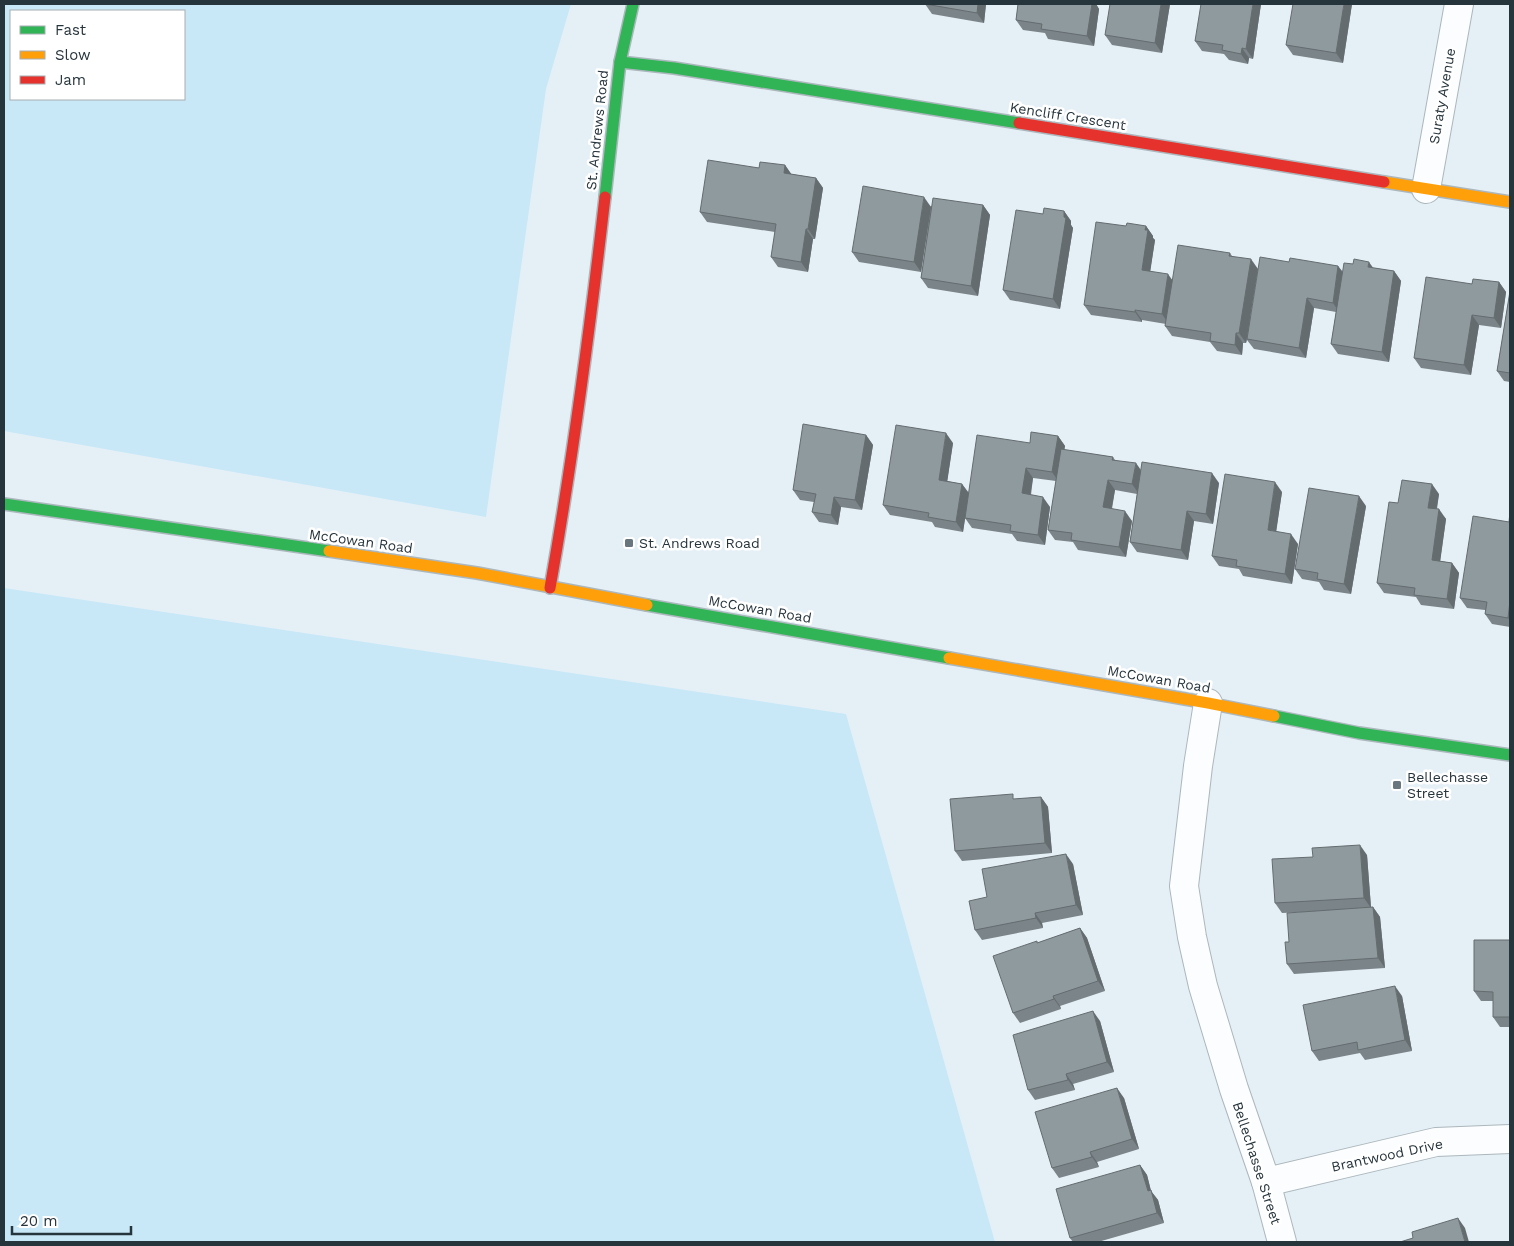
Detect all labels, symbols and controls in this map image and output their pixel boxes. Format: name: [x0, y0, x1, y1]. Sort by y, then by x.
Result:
legend: [10, 10, 185, 100]
text: Fast: [55, 21, 87, 39]
text: Slow: [55, 46, 91, 64]
street label: Suraty Avenue: [1426, 47, 1458, 145]
street label: St. Andrews Road: [583, 69, 611, 191]
text: Jam: [55, 71, 86, 89]
street label: Kencliff Crescent: [1009, 99, 1127, 133]
street label: McCowan Road: [308, 526, 414, 556]
place label: St. Andrews Road: [639, 535, 760, 551]
marker: St. Andrews Road: [623, 537, 635, 549]
street label: McCowan Road: [707, 592, 813, 626]
street label: McCowan Road: [1106, 662, 1212, 696]
place label: Bellechasse Street: [1407, 769, 1488, 801]
marker: Bellechasse Street: [1391, 779, 1403, 791]
street label: Bellechasse Street: [1230, 1100, 1284, 1226]
street label: Brantwood Drive: [1330, 1135, 1444, 1175]
scale bar: [12, 1204, 131, 1236]
text: 20 m: [20, 1212, 58, 1230]

